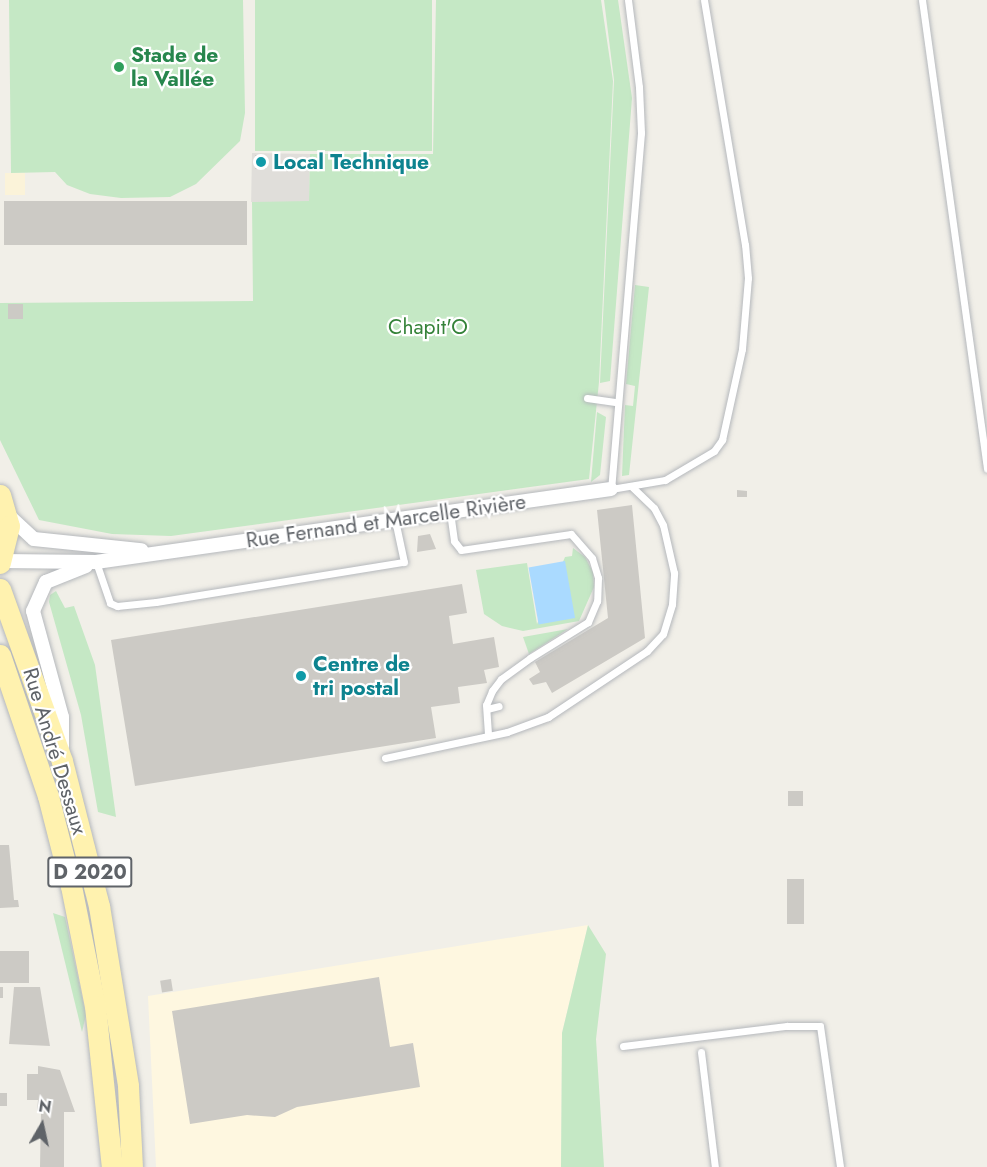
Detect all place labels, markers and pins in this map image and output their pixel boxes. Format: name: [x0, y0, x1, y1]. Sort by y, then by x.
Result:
place label: Stade de la Vallée: [131, 42, 218, 92]
marker: Stade de la Vallée: [112, 60, 126, 74]
place label: Local Technique: [273, 149, 429, 175]
marker: Local Technique: [254, 155, 268, 169]
place label: Centre de tri postal: [313, 651, 410, 701]
marker: Centre de tri postal: [294, 669, 308, 683]

